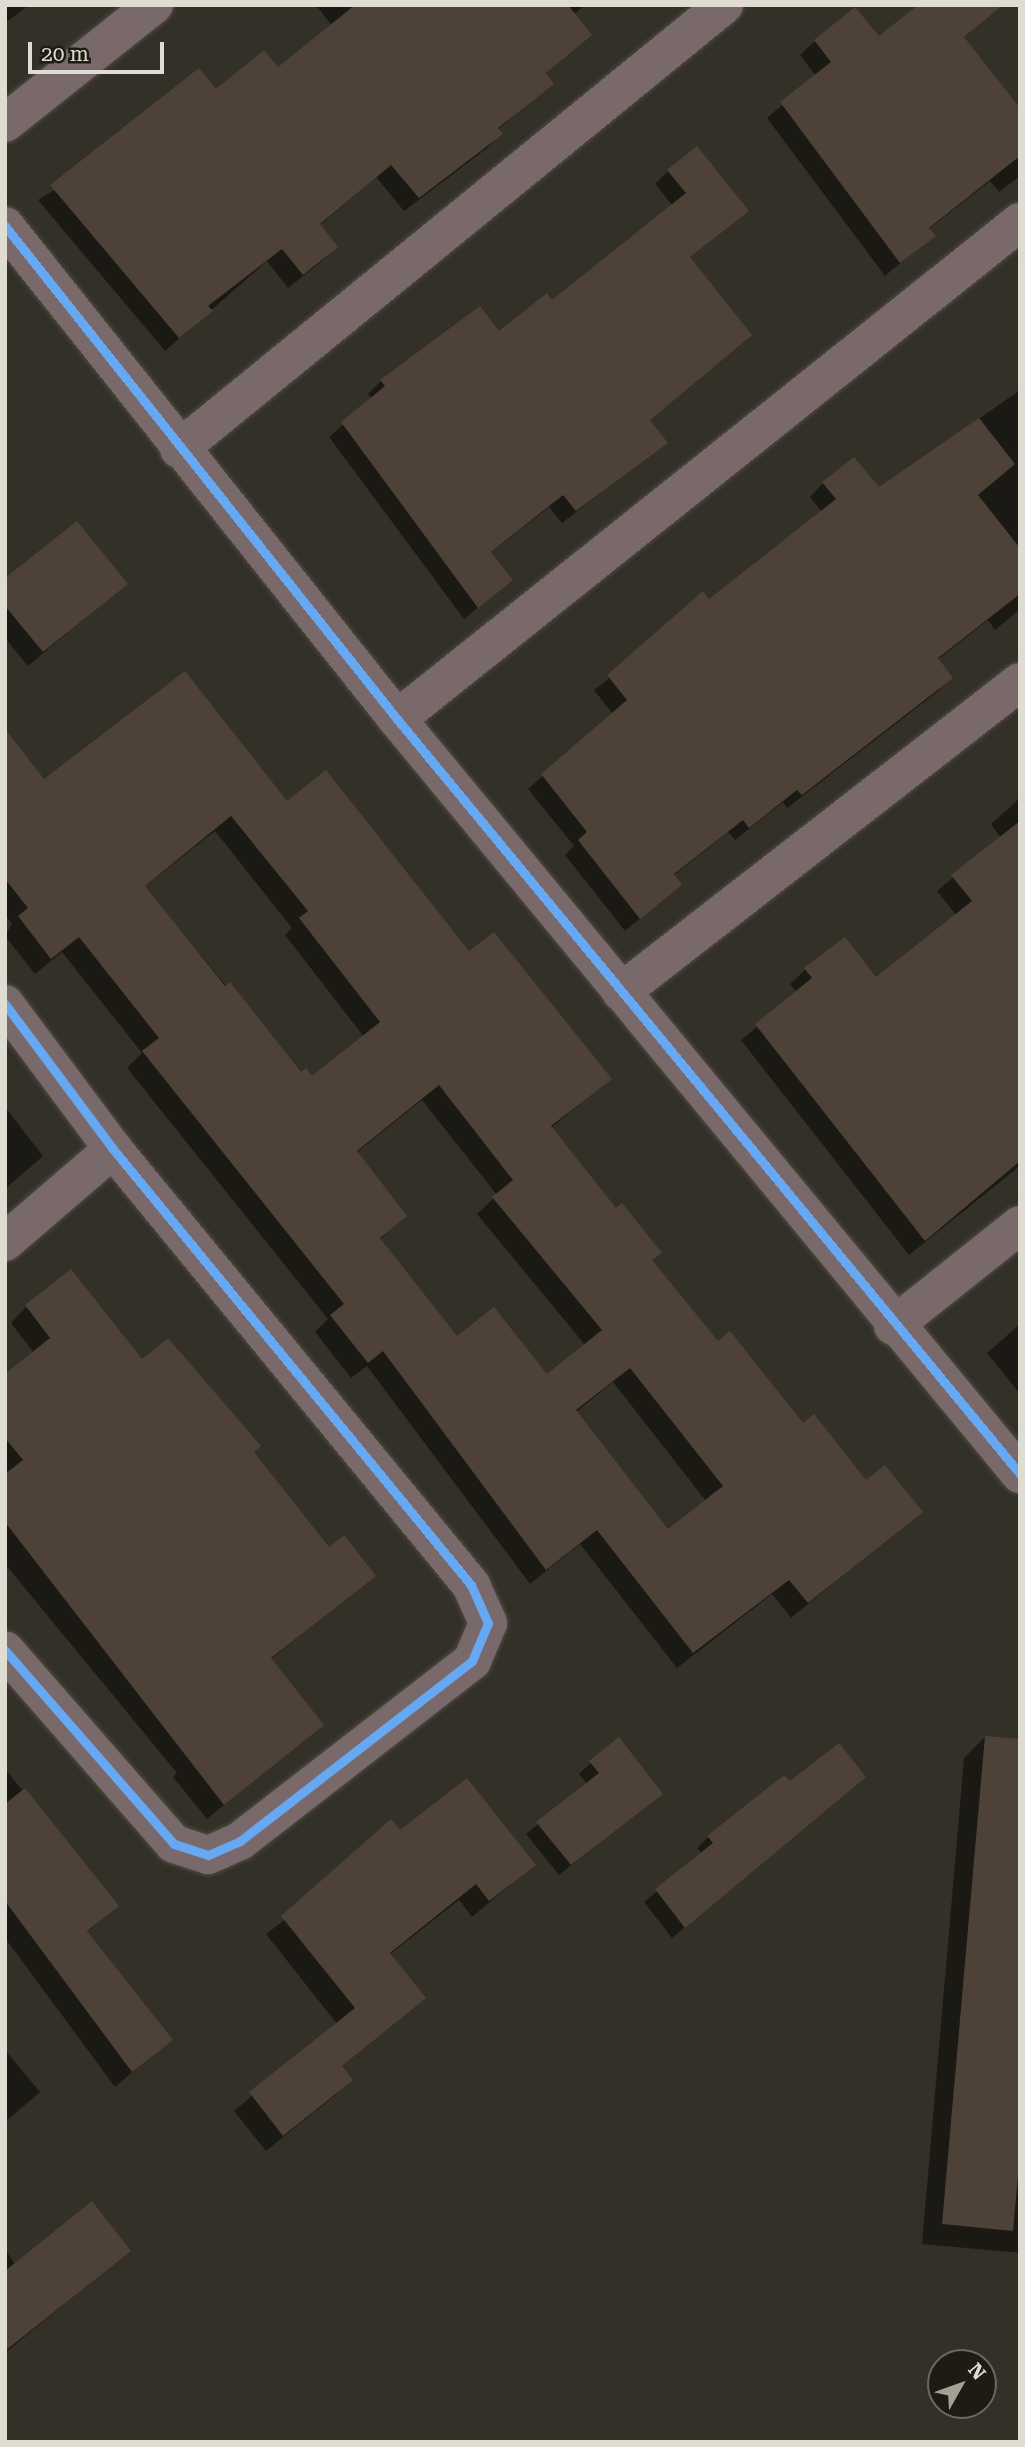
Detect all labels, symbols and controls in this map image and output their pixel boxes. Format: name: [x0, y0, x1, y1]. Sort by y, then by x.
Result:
scale bar: [32, 28, 168, 72]
text: 20 m: [41, 42, 89, 66]
north arrow: [927, 2349, 997, 2419]
text: N: [963, 2358, 990, 2384]

